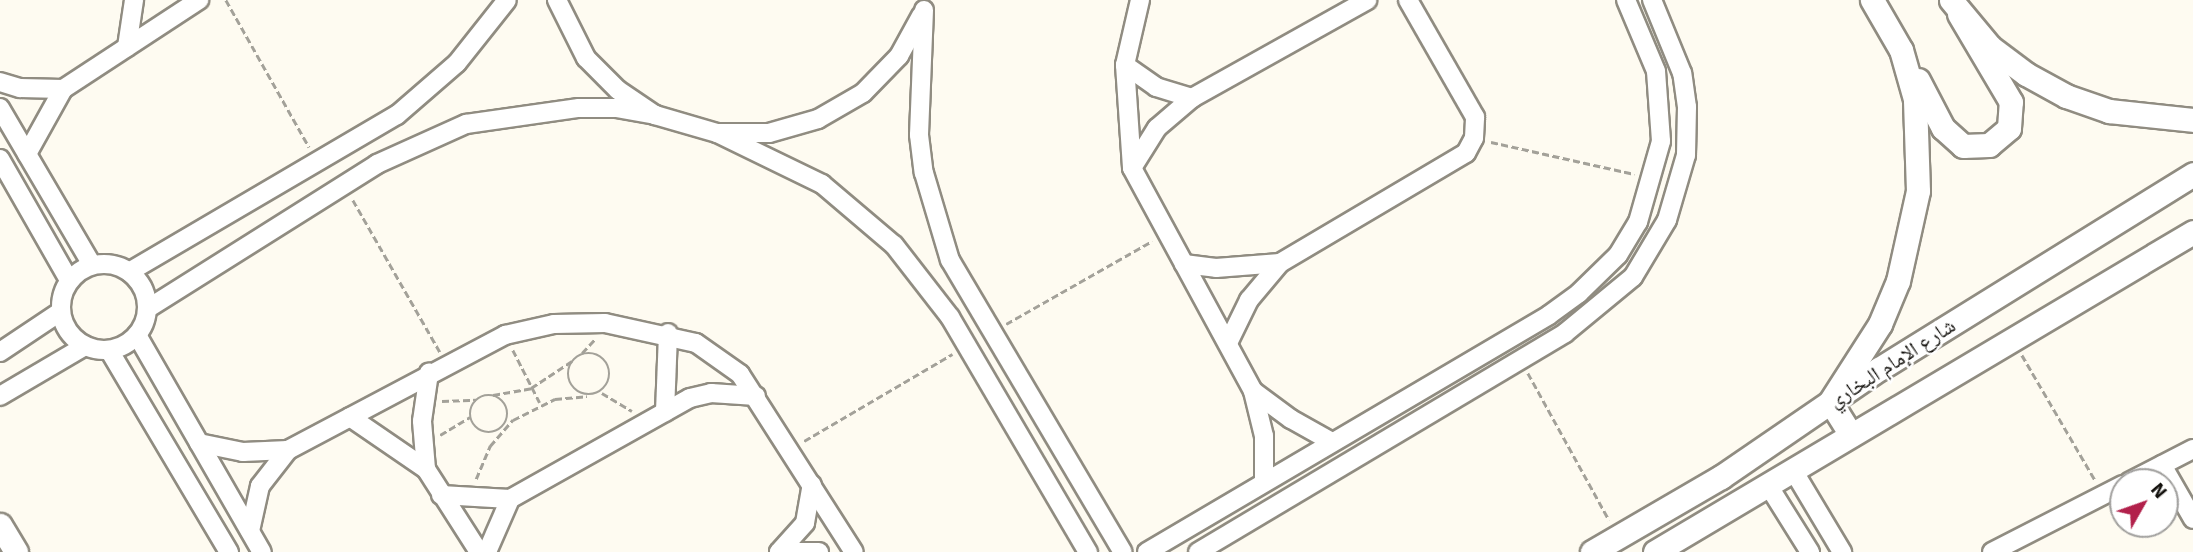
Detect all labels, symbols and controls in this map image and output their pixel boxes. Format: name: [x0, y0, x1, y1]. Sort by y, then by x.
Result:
street label: شارع الإمام البخاري: [1824, 313, 1960, 413]
north arrow: [2109, 468, 2179, 538]
text: N: [2145, 478, 2172, 504]

